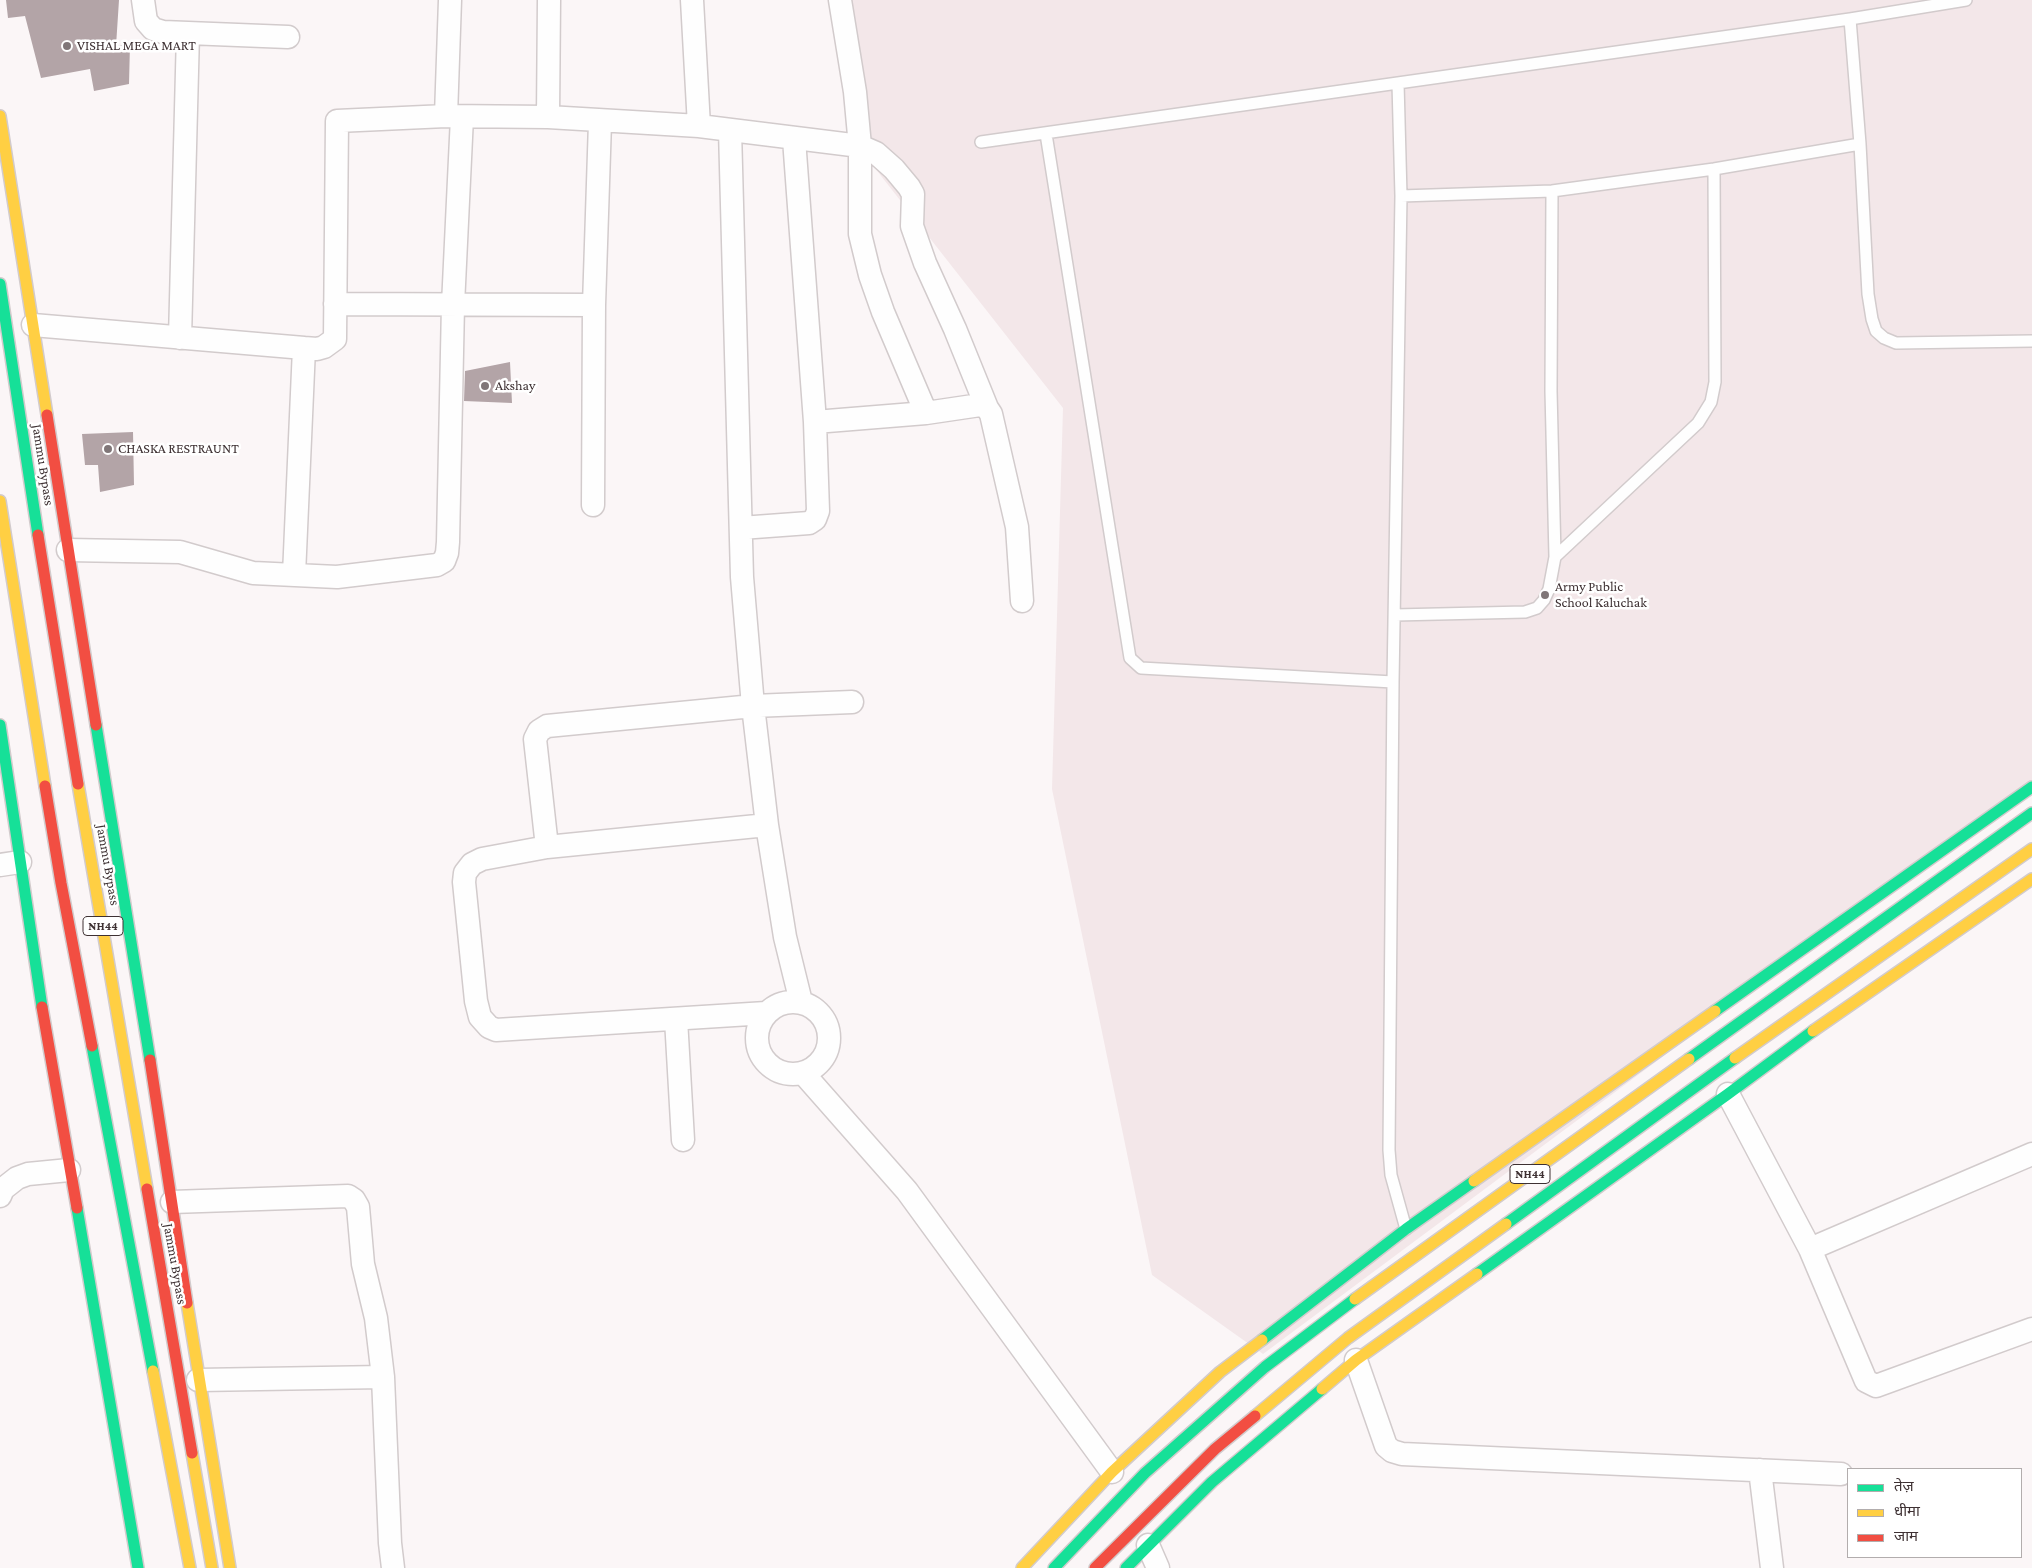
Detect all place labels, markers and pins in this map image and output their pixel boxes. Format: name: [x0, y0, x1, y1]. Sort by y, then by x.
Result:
place label: VISHAL MEGA MART: [77, 38, 196, 54]
marker: VISHAL MEGA MART: [61, 40, 73, 52]
place label: Akshay: [495, 378, 535, 394]
marker: Akshay: [479, 380, 491, 392]
place label: CHASKA RESTRAUNT: [118, 441, 239, 457]
marker: CHASKA RESTRAUNT: [102, 443, 114, 455]
place label: Army Public School Kaluchak: [1555, 579, 1647, 612]
marker: Army Public School Kaluchak: [1539, 589, 1551, 601]

